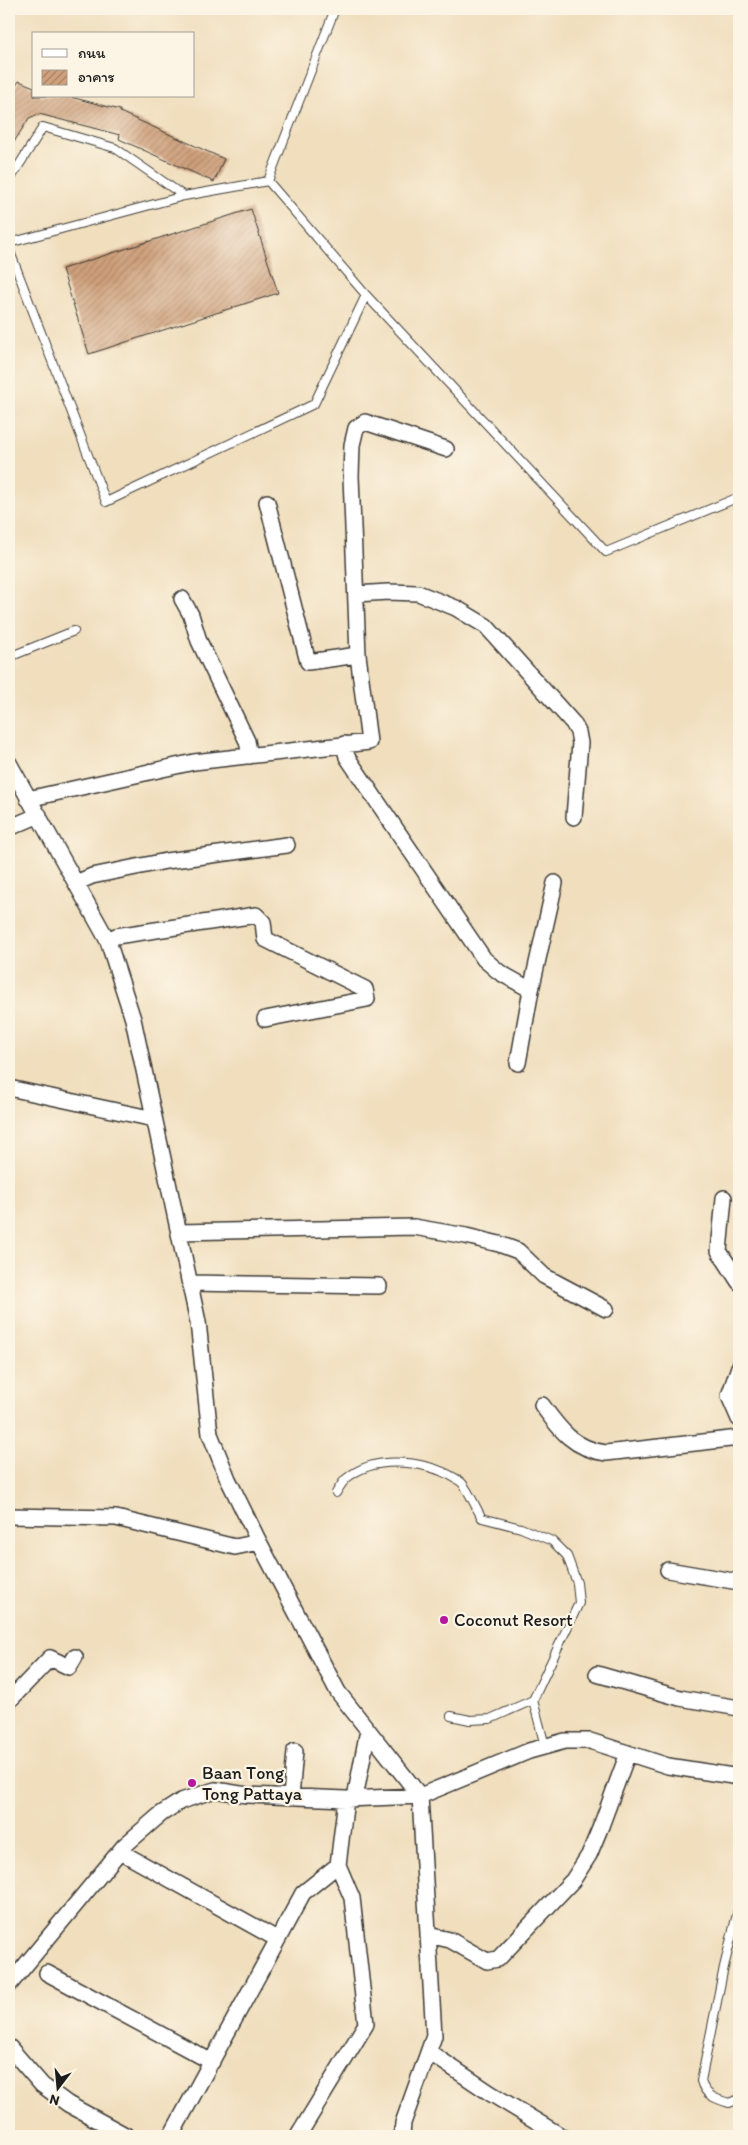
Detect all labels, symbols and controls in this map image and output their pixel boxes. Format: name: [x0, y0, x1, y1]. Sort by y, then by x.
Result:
legend: [32, 32, 195, 98]
text: ถนน: [78, 44, 106, 62]
text: อาคาร: [78, 68, 115, 86]
place label: Coconut Resort: [454, 1609, 573, 1631]
marker: Coconut Resort: [438, 1614, 450, 1626]
place label: Baan Tong Tong Pattaya: [202, 1762, 303, 1805]
marker: Baan Tong Tong Pattaya: [186, 1777, 198, 1789]
north arrow: [32, 2062, 82, 2112]
text: N: [48, 2091, 61, 2109]

